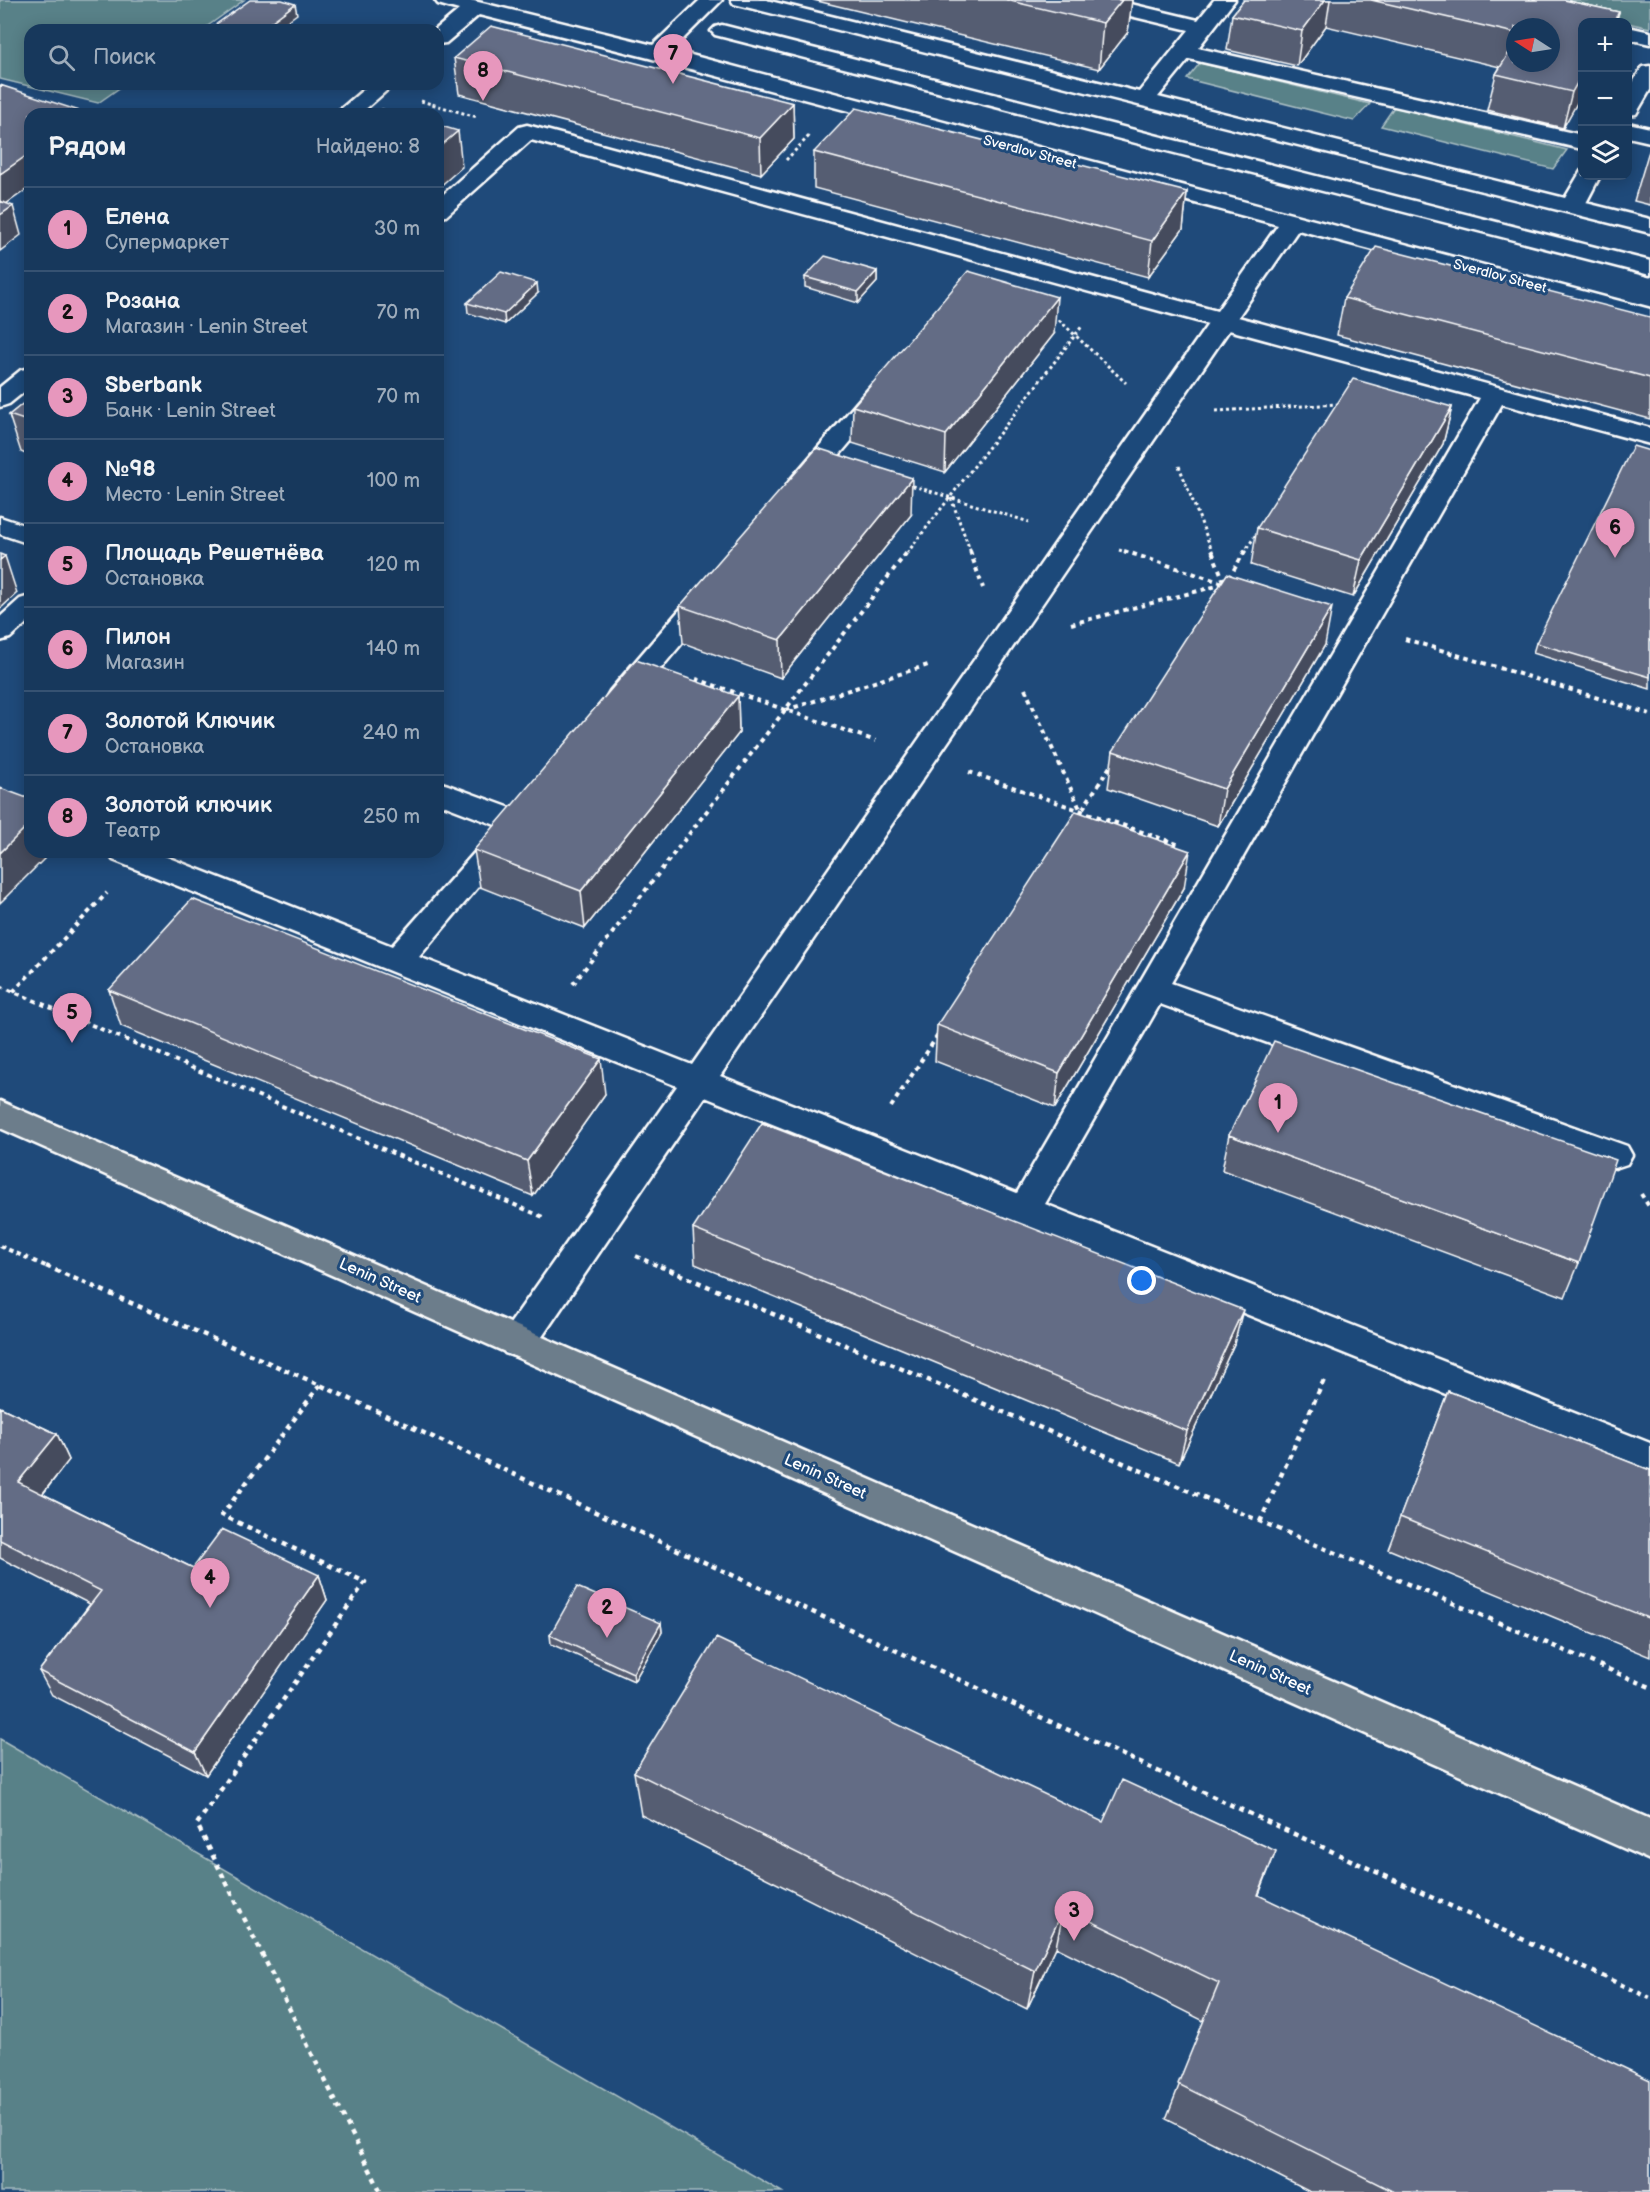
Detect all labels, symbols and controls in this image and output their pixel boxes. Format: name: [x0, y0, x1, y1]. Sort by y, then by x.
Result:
north arrow: [1506, 18, 1560, 72]
map controls: [1578, 18, 1632, 180]
button: +: [1578, 18, 1632, 72]
search box: [24, 24, 444, 90]
pin: 7: [654, 34, 692, 84]
icon: search: [45, 41, 78, 74]
text: Поиск: [93, 44, 156, 71]
pin: 8: [464, 51, 502, 101]
button: −: [1578, 72, 1632, 126]
button: layers: [1578, 126, 1632, 180]
street label: Sverdlov Street: [982, 131, 1079, 173]
text: Рядом: [48, 132, 126, 163]
text: Найдено: 8: [316, 135, 420, 159]
text: Елена: [105, 204, 169, 231]
text: 1: [63, 217, 72, 241]
text: 30 m: [374, 217, 420, 241]
text: Супермаркет: [105, 231, 229, 255]
street label: Sverdlov Street: [1452, 255, 1549, 297]
text: Розана: [105, 288, 180, 315]
text: 2: [62, 301, 73, 325]
text: 70 m: [376, 301, 420, 325]
text: Магазин · Lenin Street: [105, 315, 308, 339]
text: Sberbank: [105, 372, 202, 399]
text: 3: [62, 385, 73, 409]
text: 70 m: [376, 385, 420, 409]
text: Банк · Lenin Street: [105, 399, 276, 423]
text: №98: [105, 456, 156, 483]
text: 4: [62, 469, 73, 493]
text: 100 m: [367, 469, 420, 493]
text: Место · Lenin Street: [105, 483, 285, 507]
pin: 6: [1596, 508, 1634, 558]
text: Площадь Решетнёва: [105, 540, 324, 567]
text: 5: [62, 553, 73, 577]
text: 120 m: [367, 553, 420, 577]
text: Остановка: [105, 567, 204, 591]
text: Пилон: [105, 624, 171, 651]
text: 6: [61, 637, 74, 661]
text: 140 m: [366, 637, 420, 661]
text: Магазин: [105, 651, 185, 675]
text: Золотой Ключик: [105, 708, 275, 735]
text: 7: [62, 721, 73, 745]
text: 240 m: [363, 721, 420, 745]
text: Остановка: [105, 735, 204, 759]
text: Золотой ключик: [105, 792, 272, 819]
text: 8: [61, 805, 74, 829]
text: 250 m: [363, 805, 420, 829]
text: Театр: [105, 819, 160, 843]
pin: 5: [52, 994, 92, 1043]
pin: 1: [1258, 1084, 1298, 1133]
street label: Lenin Street: [336, 1254, 424, 1308]
your location: [1127, 1266, 1156, 1295]
street label: Lenin Street: [781, 1450, 869, 1504]
pin: 4: [190, 1558, 230, 1608]
pin: 2: [588, 1588, 626, 1638]
street label: Lenin Street: [1226, 1646, 1314, 1700]
pin: 3: [1054, 1892, 1094, 1941]

